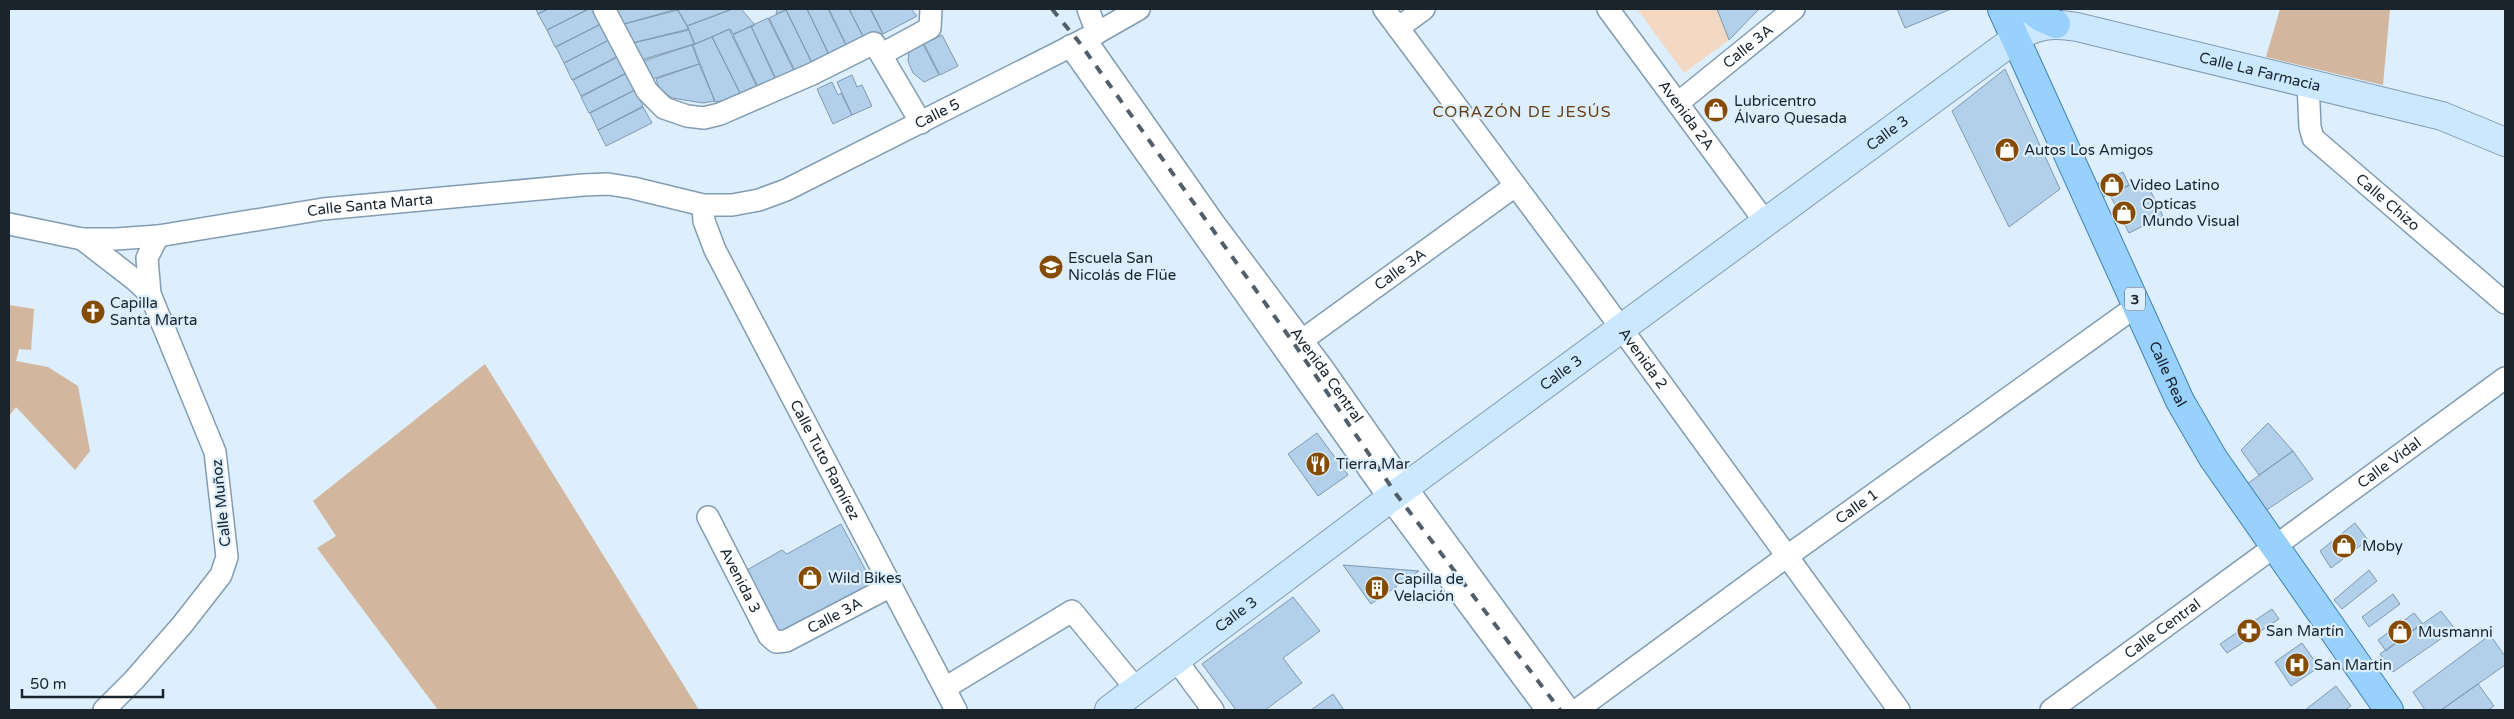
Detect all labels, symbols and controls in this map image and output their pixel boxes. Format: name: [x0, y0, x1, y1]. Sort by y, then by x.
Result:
street label: Calle 3A: [1719, 21, 1777, 72]
street label: Calle La Farmacia: [2197, 48, 2322, 95]
street label: Avenida 2A: [1655, 77, 1718, 154]
place label: Lubricentro Álvaro Quesada: [1734, 92, 1847, 127]
street label: Calle 5: [912, 95, 963, 133]
shop icon: Lubricentro Álvaro Quesada: [1703, 97, 1729, 123]
district label: CORAZÓN DE JESÚS: [1432, 102, 1612, 122]
street label: Calle 3: [1863, 111, 1912, 154]
shop icon: Autos Los Amigos: [1994, 137, 2020, 163]
place label: Autos Los Amigos: [2024, 141, 2153, 159]
street label: Calle Chizo: [2352, 170, 2423, 235]
shop icon: Video Latino: [2099, 172, 2125, 198]
place label: Video Latino: [2130, 176, 2220, 194]
street label: Calle Santa Marta: [306, 190, 434, 220]
place label: Opticas Mundo Visual: [2142, 195, 2240, 230]
shop icon: Opticas Mundo Visual: [2111, 200, 2137, 226]
street label: Calle 3A: [1371, 244, 1429, 294]
place label: Escuela San Nicolás de Flüe: [1068, 249, 1176, 284]
school or university icon: Escuela San Nicolás de Flüe: [1038, 254, 1064, 280]
road number: 3: [2125, 288, 2145, 310]
place label: Capilla Santa Marta: [110, 294, 198, 329]
church icon: Capilla Santa Marta: [80, 299, 106, 325]
street label: Avenida Central: [1286, 324, 1367, 426]
street label: Avenida 2: [1615, 324, 1671, 392]
street label: Calle Real: [2145, 338, 2191, 410]
street label: Calle 3: [1536, 351, 1586, 394]
street label: Calle Tuto Ramírez: [786, 397, 864, 523]
street label: Calle Vidal: [2354, 433, 2425, 492]
restaurant icon: Tierra Mar: [1305, 451, 1331, 477]
place label: Tierra Mar: [1336, 455, 1410, 473]
street label: Calle Muñoz: [207, 458, 235, 548]
street label: Calle 1: [1832, 485, 1882, 528]
shop icon: Moby: [2331, 533, 2357, 559]
place label: Moby: [2362, 537, 2403, 555]
street label: Avenida 3: [716, 544, 765, 616]
shop icon: Wild Bikes: [797, 565, 823, 591]
place label: Wild Bikes: [828, 569, 902, 587]
place label: Capilla de Velación: [1394, 570, 1464, 605]
building icon: Capilla de Velación: [1364, 575, 1390, 601]
street label: Calle 3: [1211, 593, 1261, 636]
street label: Calle 3A: [804, 594, 865, 637]
street label: Calle Central: [2121, 595, 2204, 662]
pharmacy icon: San Martín: [2236, 618, 2262, 644]
shop icon: Musmanni: [2387, 619, 2413, 645]
place label: San Martín: [2266, 622, 2344, 640]
place label: Musmanni: [2418, 623, 2493, 641]
hospital icon: San Martin: [2284, 652, 2310, 678]
place label: San Martin: [2314, 656, 2392, 674]
scale bar: [22, 666, 164, 698]
text: 50 m: [30, 675, 67, 693]

